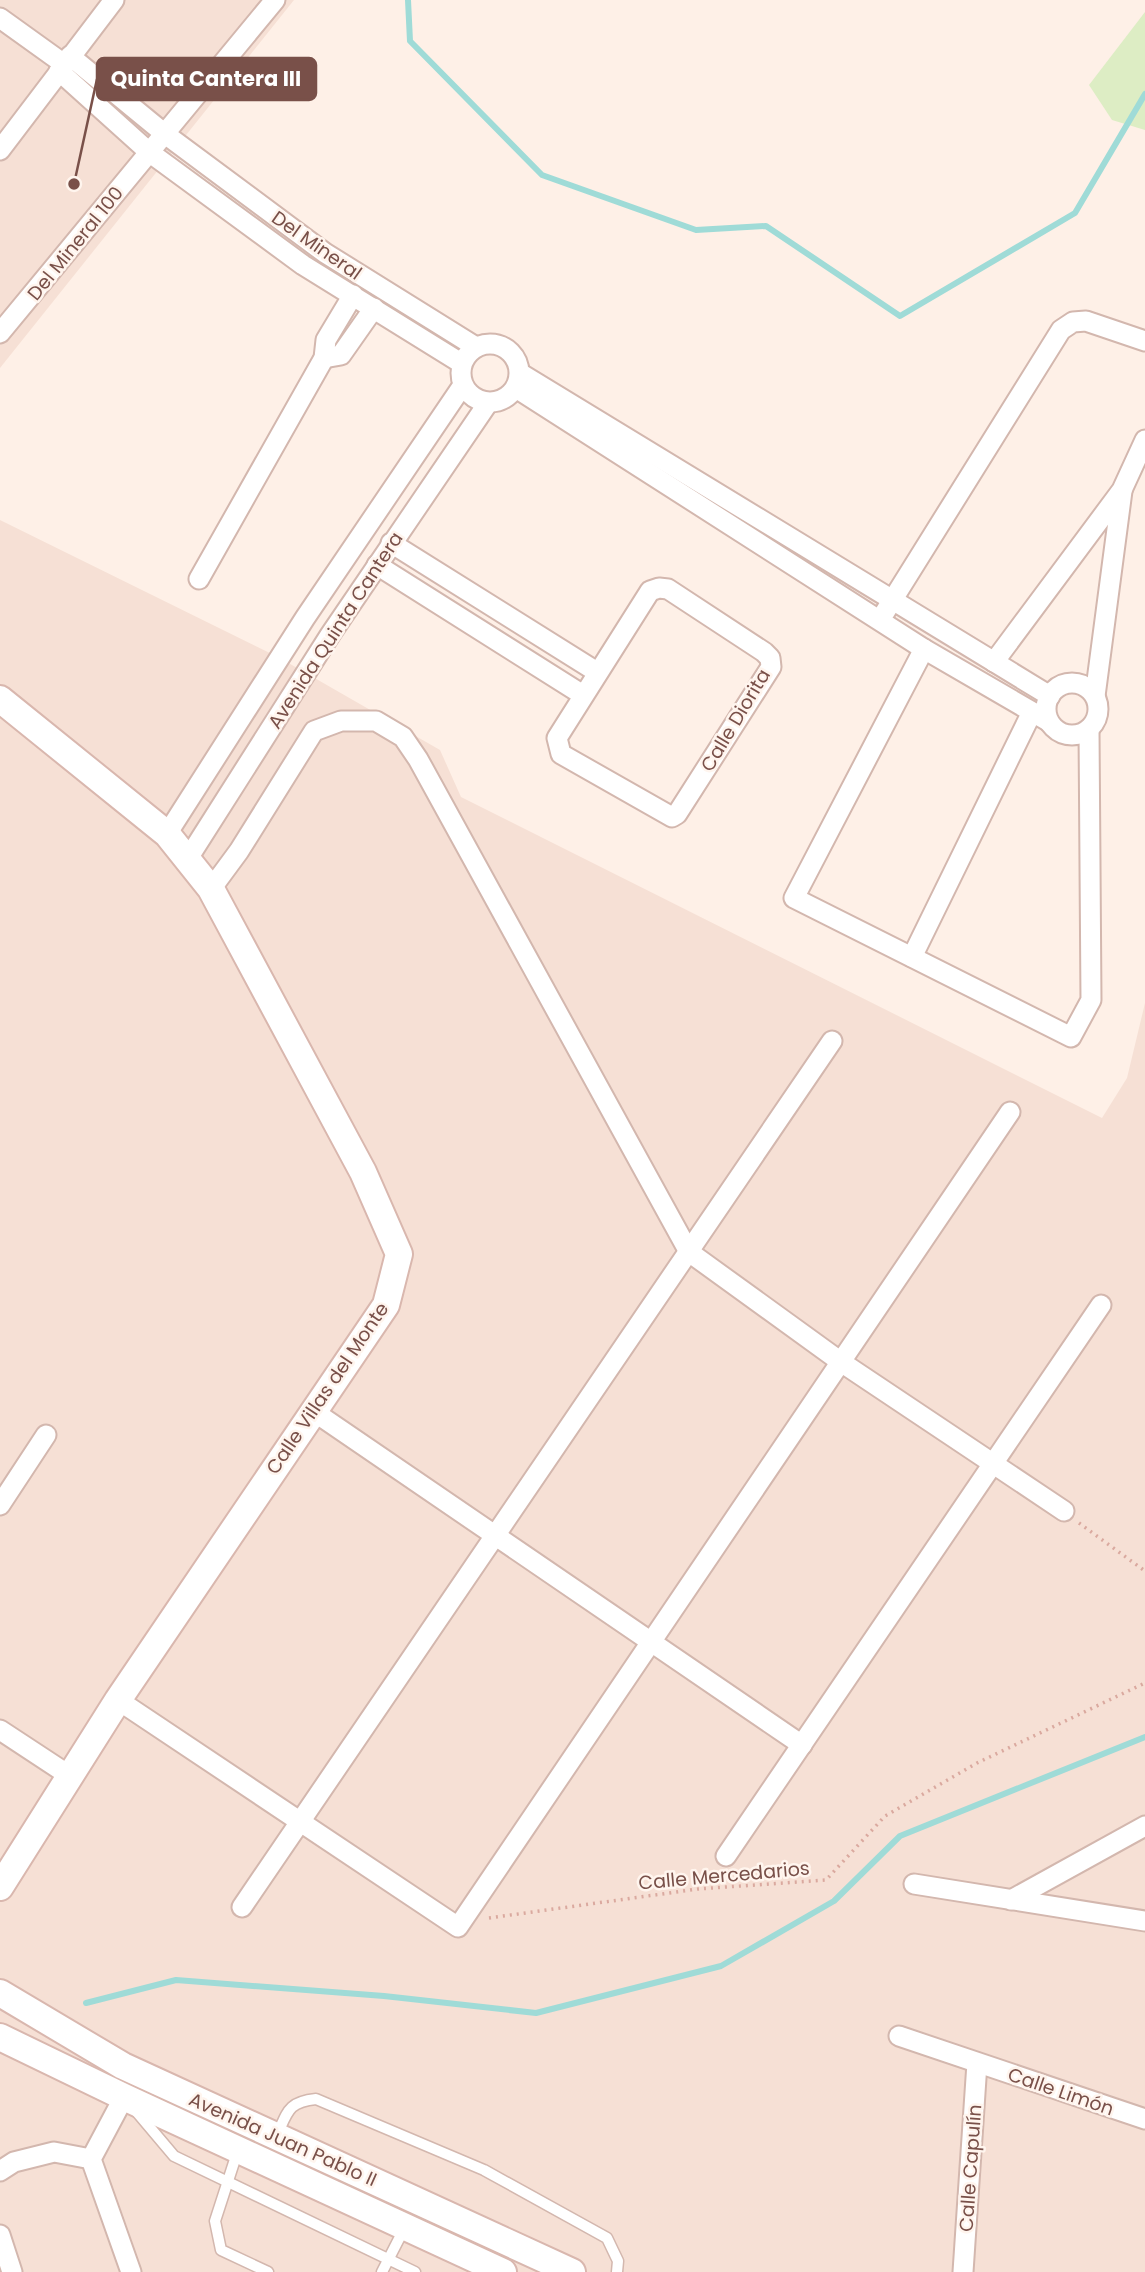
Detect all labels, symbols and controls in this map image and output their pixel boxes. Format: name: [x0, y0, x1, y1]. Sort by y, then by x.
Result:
callout: Quinta Cantera III: [97, 58, 316, 100]
text: Quinta Cantera III: [111, 64, 301, 93]
street label: Del Mineral 100: [21, 181, 130, 306]
street label: Del Mineral: [266, 204, 367, 286]
street label: Avenida Quinta Cantera: [261, 526, 409, 734]
street label: Calle Diorita: [694, 664, 777, 777]
street label: Calle Villas del Monte: [260, 1297, 395, 1480]
street label: Calle Mercedarios: [637, 1855, 811, 1896]
street label: Calle Limón: [1004, 2061, 1117, 2122]
street label: Avenida Juan Pablo II: [185, 2086, 381, 2193]
street label: Calle Capulín: [953, 2103, 988, 2233]

